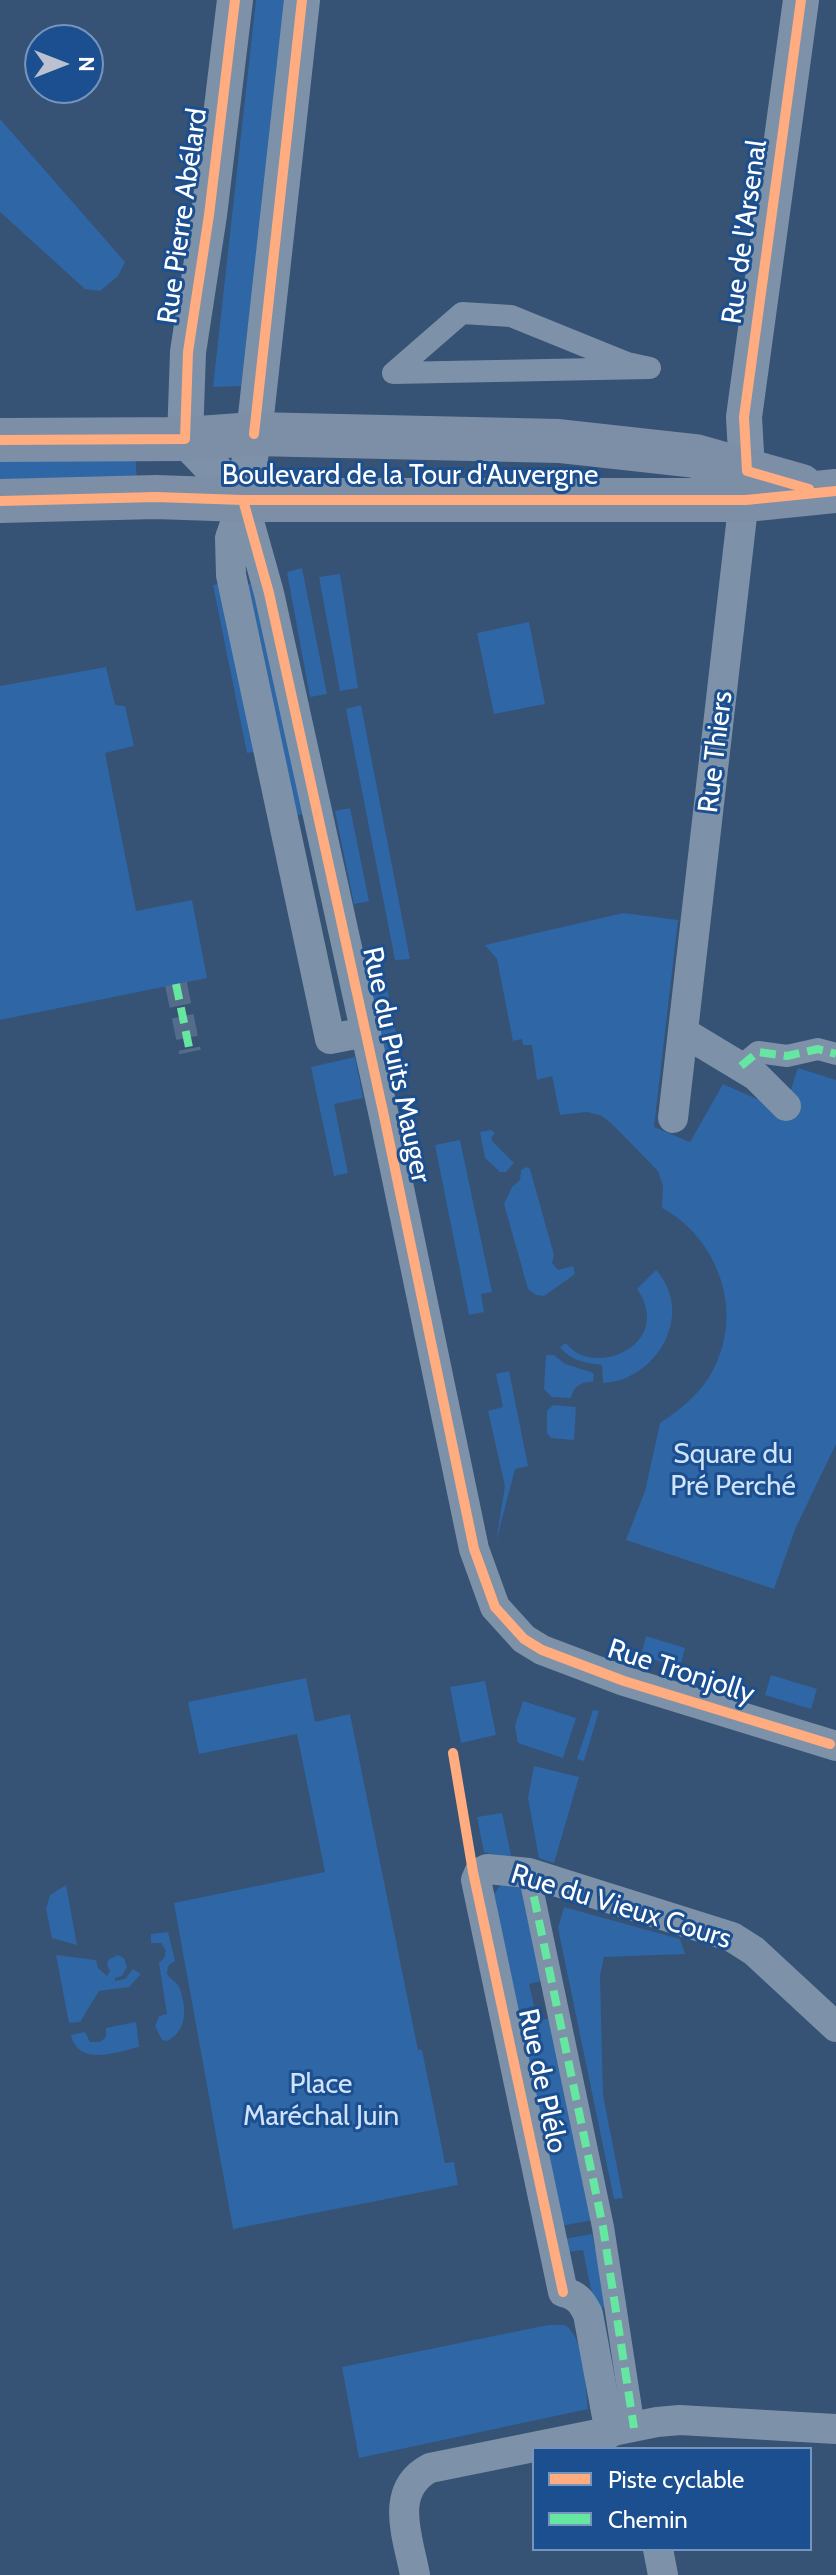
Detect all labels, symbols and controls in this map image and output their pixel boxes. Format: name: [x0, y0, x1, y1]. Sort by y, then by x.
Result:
north arrow: [24, 24, 104, 104]
text: N: [73, 56, 100, 72]
street label: Rue Pierre Abélard: [151, 106, 215, 326]
street label: Rue de l'Arsenal: [715, 138, 775, 326]
street label: Boulevard de la Tour d'Auvergne: [222, 459, 598, 493]
street label: Rue Thiers: [692, 689, 740, 815]
street label: Rue du Puits Mauger: [355, 944, 437, 1186]
park label: Square du Pré Perché: [670, 1438, 796, 1504]
street label: Rue Tronjolly: [603, 1632, 759, 1712]
street label: Rue du Vieux Cours: [507, 1858, 735, 1956]
street label: Rue de Plélo: [510, 2006, 574, 2156]
park label: Place Maréchal Juin: [243, 2068, 399, 2134]
legend: [532, 2447, 812, 2551]
text: Piste cyclable: [608, 2465, 744, 2494]
text: Chemin: [608, 2505, 688, 2534]

